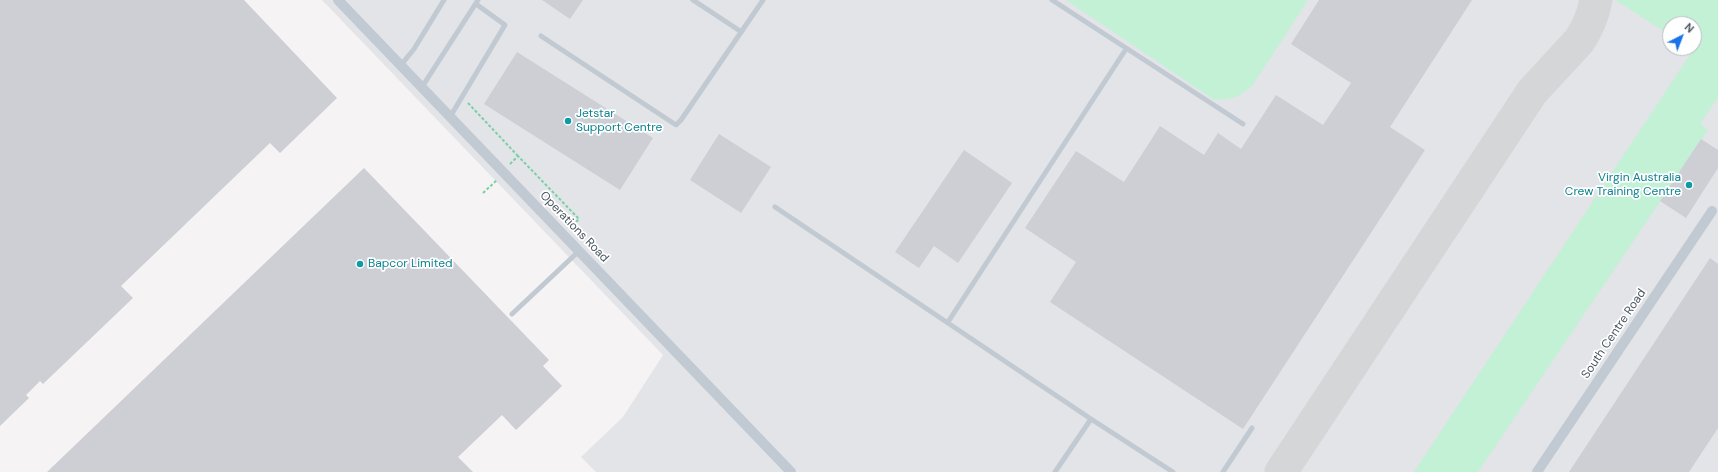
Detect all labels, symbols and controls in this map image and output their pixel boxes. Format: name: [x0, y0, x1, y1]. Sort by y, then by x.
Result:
north arrow: [1662, 16, 1702, 56]
text: N: [1682, 20, 1697, 36]
place label: Jetstar Support Centre: [576, 107, 662, 135]
marker: Jetstar Support Centre: [563, 116, 573, 126]
place label: Virgin Australia Crew Training Centre: [1565, 171, 1681, 199]
marker: Virgin Australia Crew Training Centre: [1684, 180, 1694, 190]
street label: Operations Road: [536, 188, 612, 266]
place label: Bapcor Limited: [368, 257, 453, 271]
marker: Bapcor Limited: [355, 259, 365, 269]
street label: South Centre Road: [1579, 286, 1649, 382]

